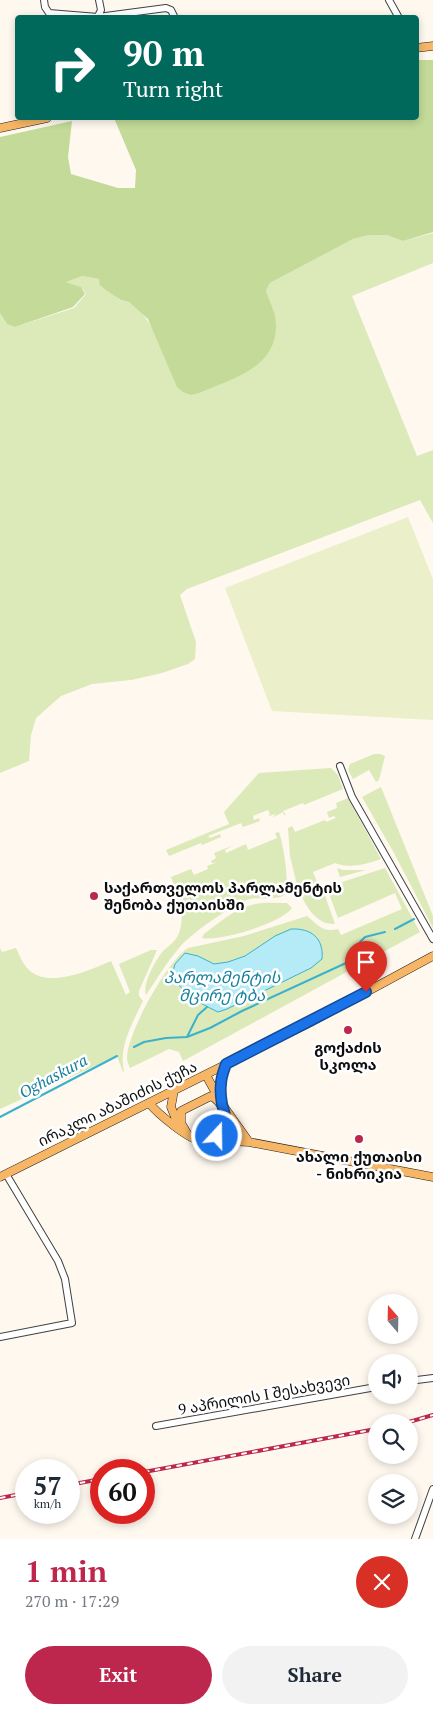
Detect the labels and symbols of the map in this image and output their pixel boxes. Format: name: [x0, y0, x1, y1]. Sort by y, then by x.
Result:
place label: საქართველოს პარლამენტის შენობა ქუთაისში: [104, 877, 342, 914]
marker: საქართველოს პარლამენტის შენობა ქუთაისში: [88, 890, 100, 902]
pin: [345, 941, 387, 992]
water label: პარლამენტის მცირე ტბა: [164, 966, 281, 1006]
marker: გოქაძის სკოლა: [342, 1024, 354, 1036]
place label: გოქაძის სკოლა: [314, 1037, 382, 1074]
water label: Oghaskura: [15, 1049, 91, 1103]
street label: ირაკლი აბაშიძის ქუჩა: [34, 1056, 200, 1150]
position arrow: [190, 1109, 242, 1161]
marker: ახალი ქუთაისი - ნიხრიკია: [353, 1133, 365, 1145]
place label: ახალი ქუთაისი - ნიხრიკია: [296, 1146, 422, 1183]
north arrow: [368, 1294, 418, 1344]
street label: 9 აპრილის I შესახვევი: [177, 1369, 351, 1419]
speed limit sign: 60: [90, 1459, 155, 1524]

